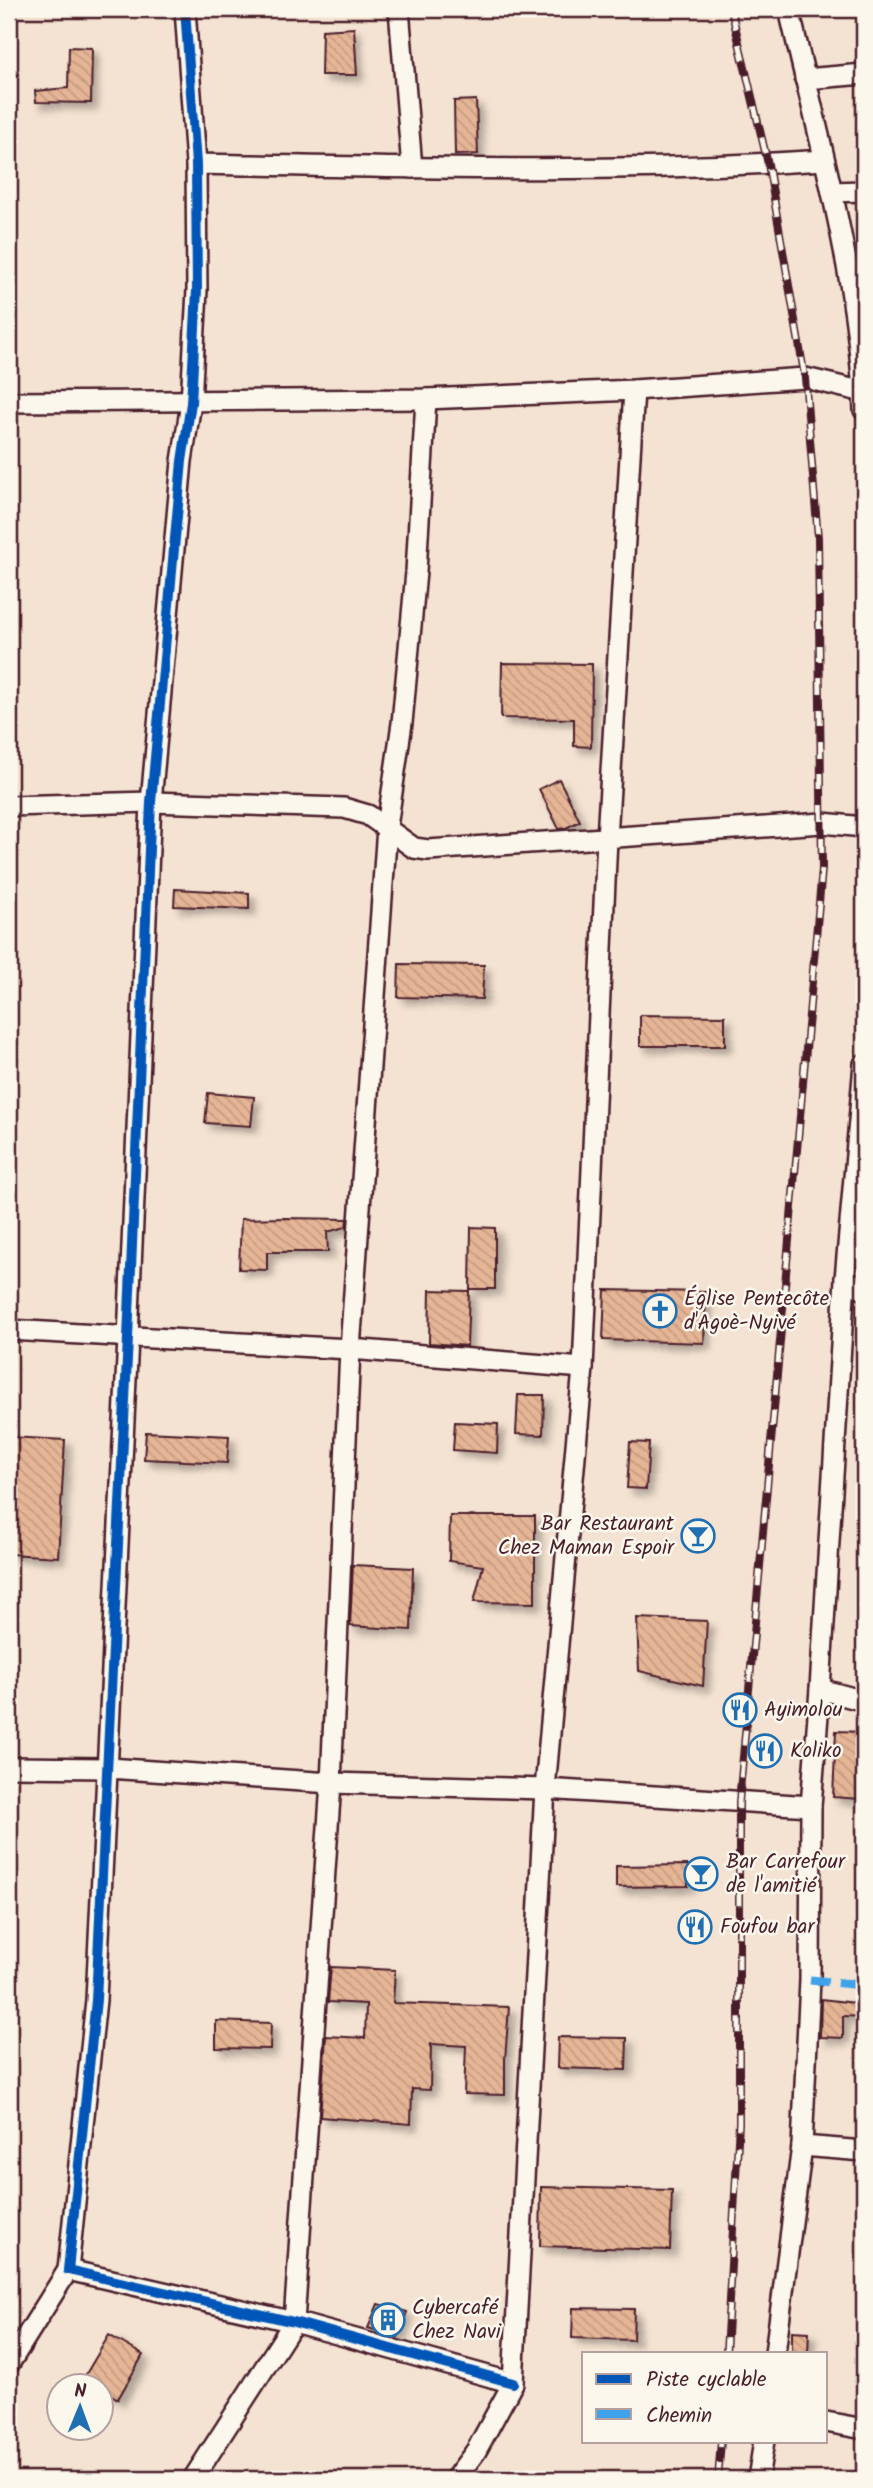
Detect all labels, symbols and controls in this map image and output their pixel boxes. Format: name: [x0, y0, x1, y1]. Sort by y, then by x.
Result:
place label: Église Pentecôte d'Agoè-Nyivé: [684, 1283, 830, 1340]
church icon: Église Pentecôte d'Agoè-Nyivé: [641, 1292, 679, 1330]
place label: Bar Restaurant Chez Maman Espoir: [498, 1508, 675, 1565]
bar icon: Bar Restaurant Chez Maman Espoir: [679, 1517, 717, 1555]
restaurant icon: Ayimolou: [721, 1691, 759, 1729]
place label: Ayimolou: [764, 1694, 843, 1727]
restaurant icon: Koliko: [746, 1732, 784, 1770]
place label: Koliko: [790, 1735, 841, 1768]
place label: Bar Carrefour de l'amitié: [726, 1846, 846, 1903]
bar icon: Bar Carrefour de l'amitié: [682, 1855, 720, 1893]
restaurant icon: Foufou bar: [676, 1908, 714, 1946]
place label: Foufou bar: [720, 1911, 815, 1944]
place label: Cybercafé Chez Navi: [412, 2292, 502, 2349]
building icon: Cybercafé Chez Navi: [369, 2301, 407, 2339]
legend: [582, 2352, 828, 2442]
text: Piste cyclable: [646, 2364, 767, 2397]
north arrow: [46, 2372, 116, 2442]
text: N: [74, 2377, 87, 2407]
text: Chemin: [646, 2400, 712, 2433]

